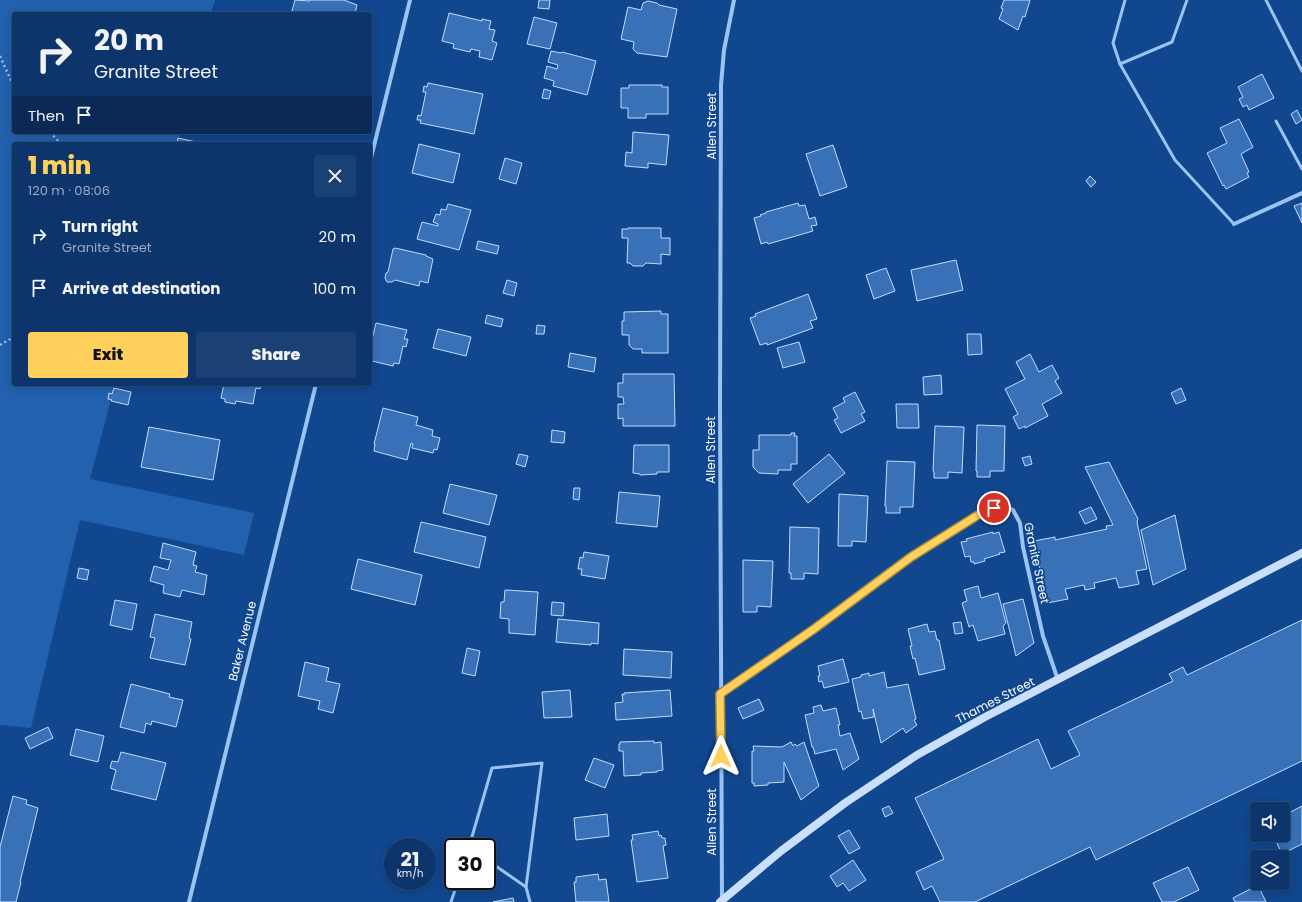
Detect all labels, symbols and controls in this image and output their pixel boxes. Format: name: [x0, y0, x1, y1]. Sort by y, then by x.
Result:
text: 20 m: [94, 21, 164, 60]
icon: right: [28, 28, 80, 80]
text: Granite Street: [94, 59, 218, 84]
street label: Allen Street: [703, 92, 720, 160]
icon: arrive: [73, 104, 95, 126]
text: Then: [28, 105, 65, 126]
text: 1 min: [28, 149, 91, 182]
button: close: [314, 155, 356, 197]
text: 120 m · 08:06: [28, 181, 110, 200]
text: Turn right: [62, 216, 138, 237]
icon: right: [28, 225, 50, 247]
text: 20 m: [318, 226, 356, 247]
text: Granite Street: [62, 238, 152, 257]
icon: arrive: [28, 277, 50, 299]
text: Arrive at destination: [62, 278, 220, 299]
text: 100 m: [313, 278, 356, 299]
button: Exit: [28, 332, 188, 378]
button: Share: [196, 332, 356, 378]
street label: Allen Street: [702, 416, 719, 484]
pin: [977, 491, 1011, 525]
icon: arrive: [983, 497, 1005, 519]
street label: Granite Street: [1020, 521, 1054, 605]
street label: Baker Avenue: [224, 599, 260, 683]
street label: Thames Street: [953, 673, 1037, 727]
position arrow: [700, 735, 742, 777]
street label: Allen Street: [703, 788, 720, 856]
map controls: [1250, 802, 1290, 890]
button: sound: [1250, 802, 1290, 842]
speed limit sign: 30: [444, 838, 496, 890]
text: 21: [401, 845, 419, 873]
button: layers: [1250, 850, 1290, 890]
text: km/h: [397, 866, 423, 881]

